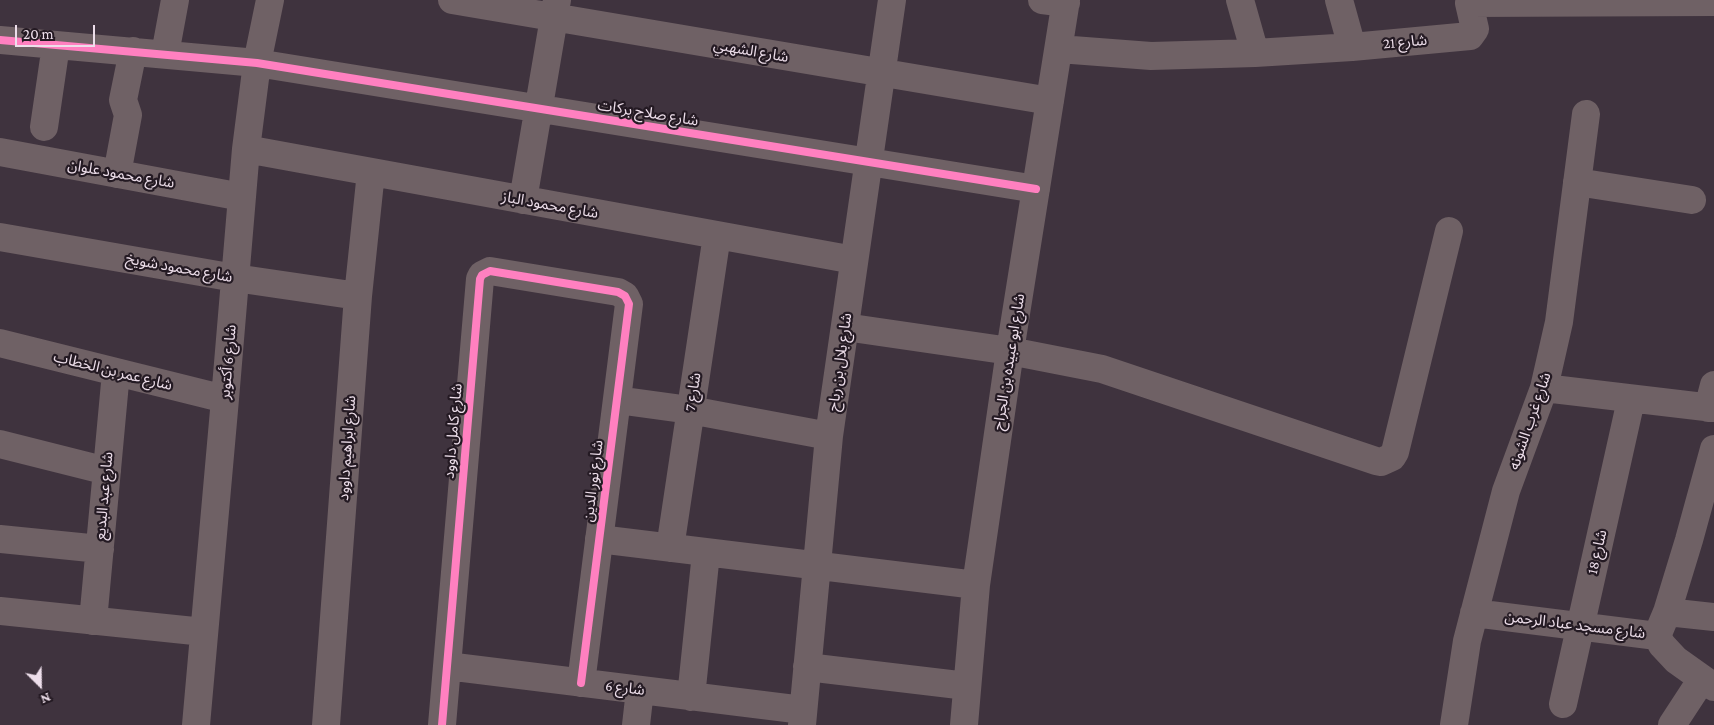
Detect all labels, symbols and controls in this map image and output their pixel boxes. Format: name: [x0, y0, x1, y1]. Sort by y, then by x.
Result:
scale bar: [18, 15, 98, 47]
text: 20 m: [23, 26, 54, 42]
street label: شارع 21: [1382, 31, 1428, 53]
street label: شارع الشهبي: [712, 36, 790, 66]
street label: شارع صلاح بركات: [596, 96, 700, 130]
street label: شارع محمود علوان: [66, 156, 176, 192]
street label: شارع محمود الباز: [500, 188, 600, 222]
street label: شارع محمود شويخ: [124, 250, 234, 286]
street label: شارع ابو عبيده بن الجراح: [989, 292, 1029, 432]
street label: شارع بلال بن رباح: [824, 312, 856, 412]
street label: شارع 6 أكتوبر: [216, 324, 240, 400]
street label: شارع عمر بن الخطاب: [52, 348, 174, 394]
street label: شارع غرب الشونه: [1505, 370, 1555, 472]
street label: شارع 7: [681, 371, 705, 413]
street label: شارع كامل داوود: [440, 383, 466, 479]
street label: شارع ابراهيم داوود: [334, 395, 360, 501]
street label: شارع نور الدين: [579, 439, 607, 523]
street label: شارع عبد البديع: [91, 451, 117, 541]
street label: شارع 18: [1583, 528, 1611, 576]
street label: شارع مسجد عباد الرحمن: [1504, 607, 1646, 643]
north arrow: [15, 660, 65, 710]
street label: شارع 6: [604, 677, 646, 699]
text: N: [38, 690, 53, 708]

